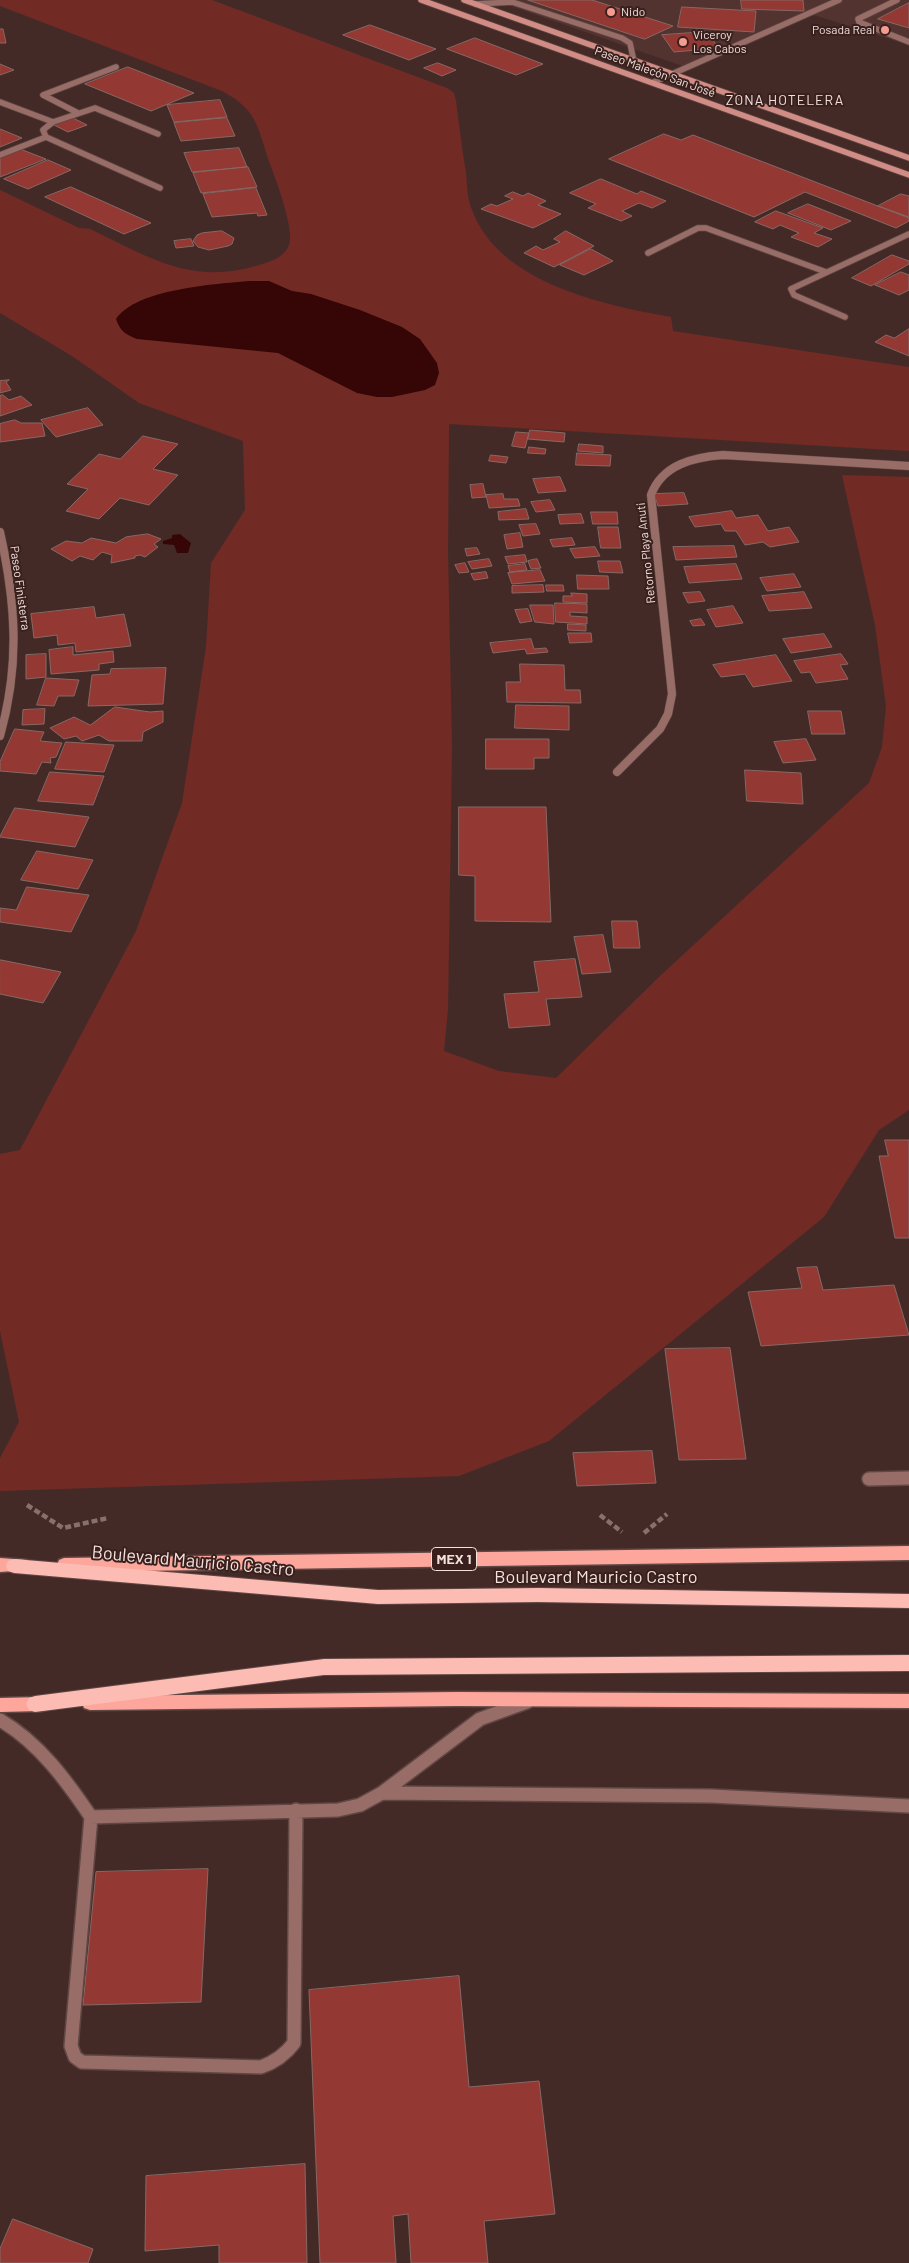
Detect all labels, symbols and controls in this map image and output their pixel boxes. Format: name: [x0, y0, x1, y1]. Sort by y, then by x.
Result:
place label: Nido: [621, 5, 645, 19]
marker: Nido: [605, 6, 617, 18]
place label: Posada Real: [812, 23, 875, 37]
marker: Posada Real: [879, 24, 891, 36]
place label: Viceroy Los Cabos: [693, 28, 747, 56]
marker: Viceroy Los Cabos: [677, 36, 689, 48]
street label: Paseo Malecón San José: [593, 43, 717, 101]
district label: ZONA HOTELERA: [724, 92, 846, 108]
street label: Retorno Playa Anuti: [634, 502, 658, 604]
street label: Paseo Finisterra: [7, 545, 33, 631]
street label: Boulevard Mauricio Castro: [91, 1541, 295, 1581]
road number: MEX 1: [432, 1548, 476, 1570]
street label: Boulevard Mauricio Castro: [494, 1566, 698, 1588]

